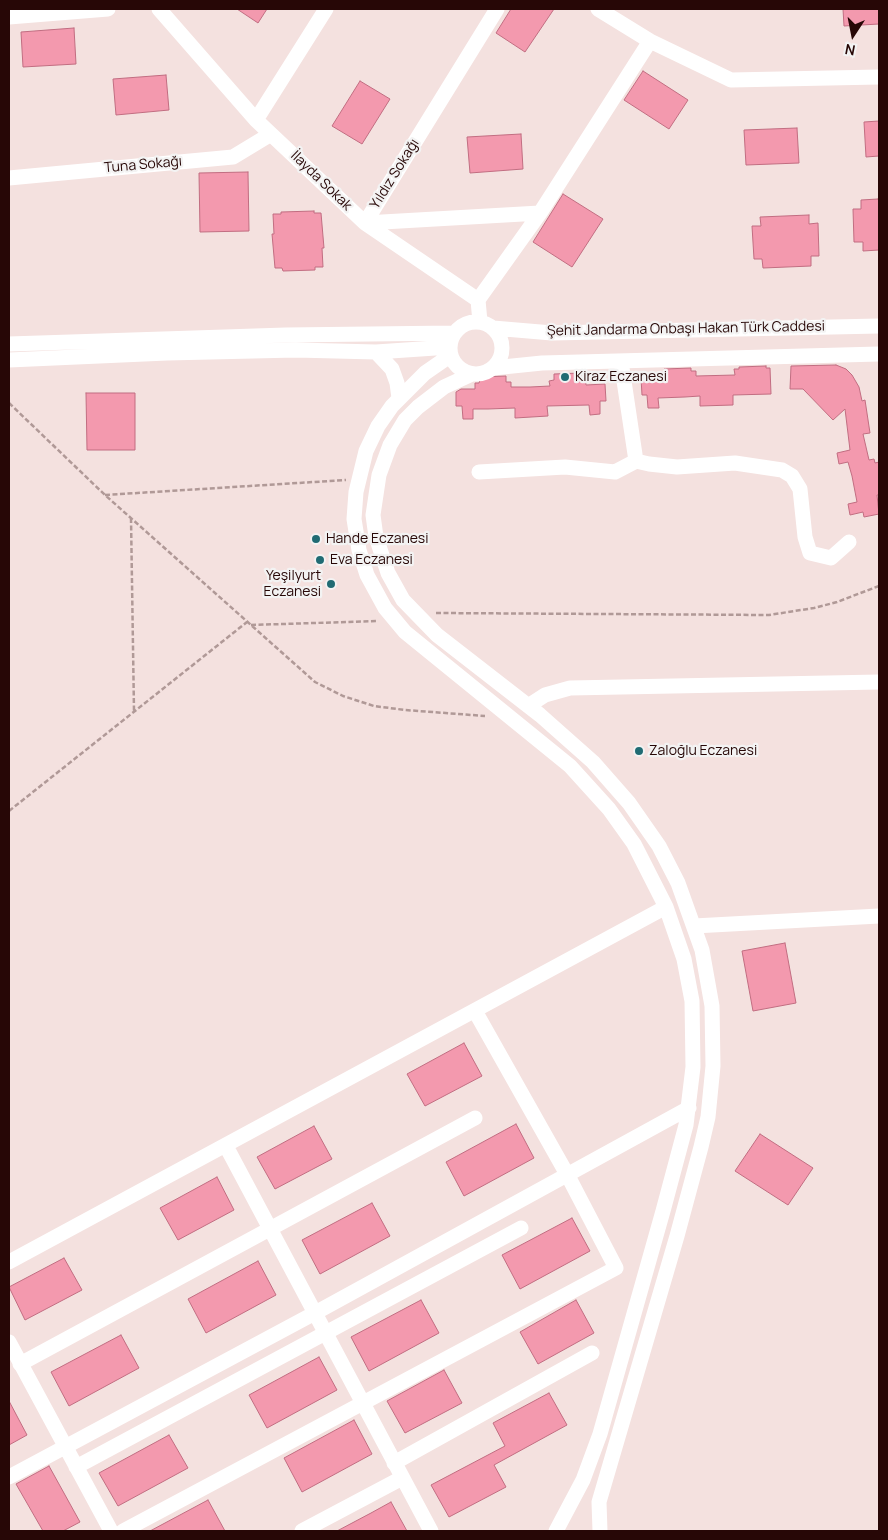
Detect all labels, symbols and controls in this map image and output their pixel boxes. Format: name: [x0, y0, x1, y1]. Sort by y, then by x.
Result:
north arrow: [828, 10, 878, 60]
text: N: [843, 40, 857, 61]
street label: Yıldız Sokağı: [367, 136, 423, 212]
street label: İlayda Sokak: [287, 148, 355, 214]
street label: Tuna Sokağı: [103, 153, 183, 177]
street label: Şehit Jandarma Onbaşı Hakan Türk Caddesi: [547, 318, 825, 340]
place label: Kiraz Eczanesi: [575, 369, 667, 385]
marker: Kiraz Eczanesi: [559, 371, 571, 383]
place label: Hande Eczanesi: [326, 531, 428, 547]
marker: Hande Eczanesi: [310, 533, 322, 545]
place label: Eva Eczanesi: [330, 552, 413, 568]
marker: Eva Eczanesi: [314, 554, 326, 566]
place label: Yeşilyurt Eczanesi: [263, 568, 321, 600]
marker: Yeşilyurt Eczanesi: [325, 578, 337, 590]
place label: Zaloğlu Eczanesi: [649, 743, 757, 759]
marker: Zaloğlu Eczanesi: [633, 745, 645, 757]

